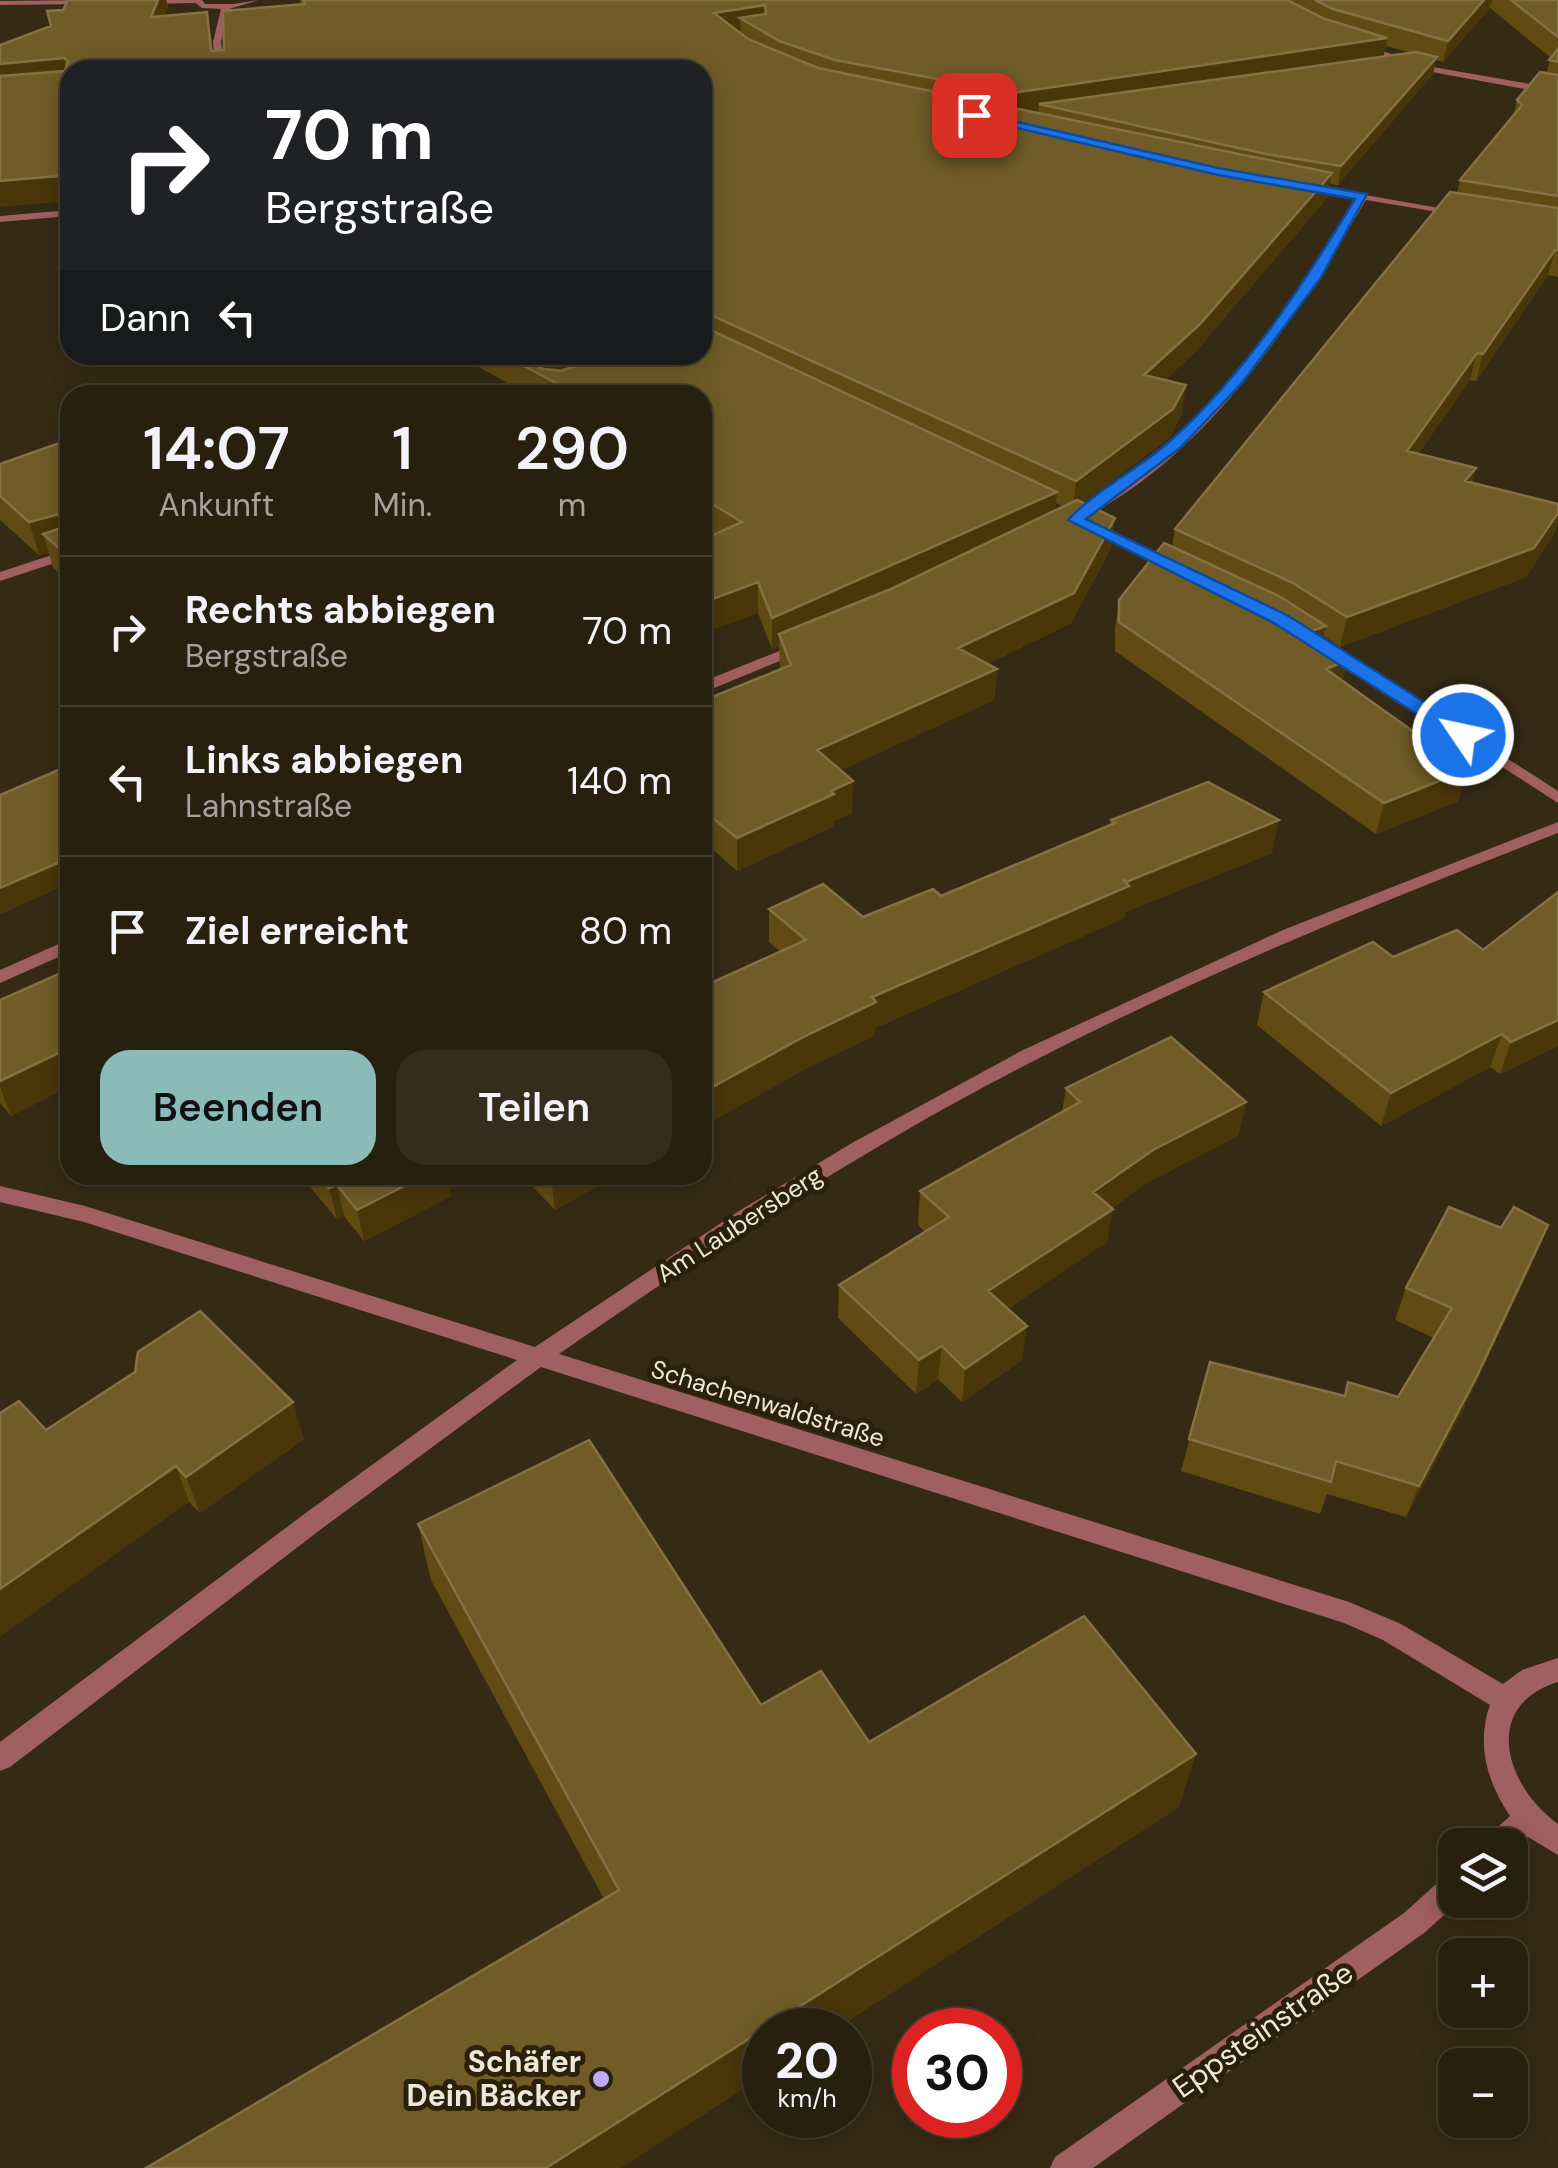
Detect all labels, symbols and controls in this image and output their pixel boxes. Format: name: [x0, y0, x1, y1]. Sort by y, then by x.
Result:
pin: [932, 73, 1017, 158]
icon: arrive: [947, 88, 1002, 143]
text: 70 m: [265, 90, 434, 181]
icon: right: [100, 100, 230, 230]
text: Bergstraße: [265, 178, 494, 237]
icon: left: [210, 290, 265, 345]
text: Dann: [100, 293, 190, 343]
text: 14:07: [143, 409, 290, 488]
text: 1: [392, 409, 413, 488]
text: 290: [515, 409, 629, 488]
text: Ankunft: [158, 484, 274, 526]
text: Min.: [373, 484, 432, 526]
text: m: [558, 484, 586, 526]
text: Rechts abbiegen: [185, 585, 496, 635]
icon: right: [100, 604, 155, 659]
text: 70 m: [582, 606, 672, 656]
text: Bergstraße: [185, 635, 348, 677]
position arrow: [1411, 683, 1515, 787]
text: Links abbiegen: [185, 735, 463, 785]
icon: left: [100, 754, 155, 809]
text: 140 m: [567, 756, 672, 806]
text: Lahnstraße: [185, 785, 352, 827]
icon: arrive: [100, 904, 155, 959]
text: Ziel erreicht: [185, 906, 409, 956]
text: 80 m: [579, 906, 672, 956]
button: Beenden: [100, 1050, 376, 1165]
button: Teilen: [396, 1050, 672, 1165]
street label: Am Laubersberg: [650, 1159, 828, 1290]
street label: Schachenwaldstraße: [647, 1352, 889, 1455]
map controls: [1438, 1828, 1528, 2138]
button: layers: [1438, 1828, 1528, 1918]
button: +: [1438, 1938, 1528, 2028]
street label: Eppsteinstraße: [1165, 1953, 1361, 2106]
speed limit sign: 30: [892, 2008, 1022, 2138]
text: 20: [775, 2028, 839, 2094]
place label: Schäfer Dein Bäcker: [407, 2042, 581, 2115]
button: −: [1438, 2048, 1528, 2138]
marker: Schäfer Dein Bäcker: [590, 2068, 612, 2090]
text: km/h: [777, 2082, 837, 2115]

